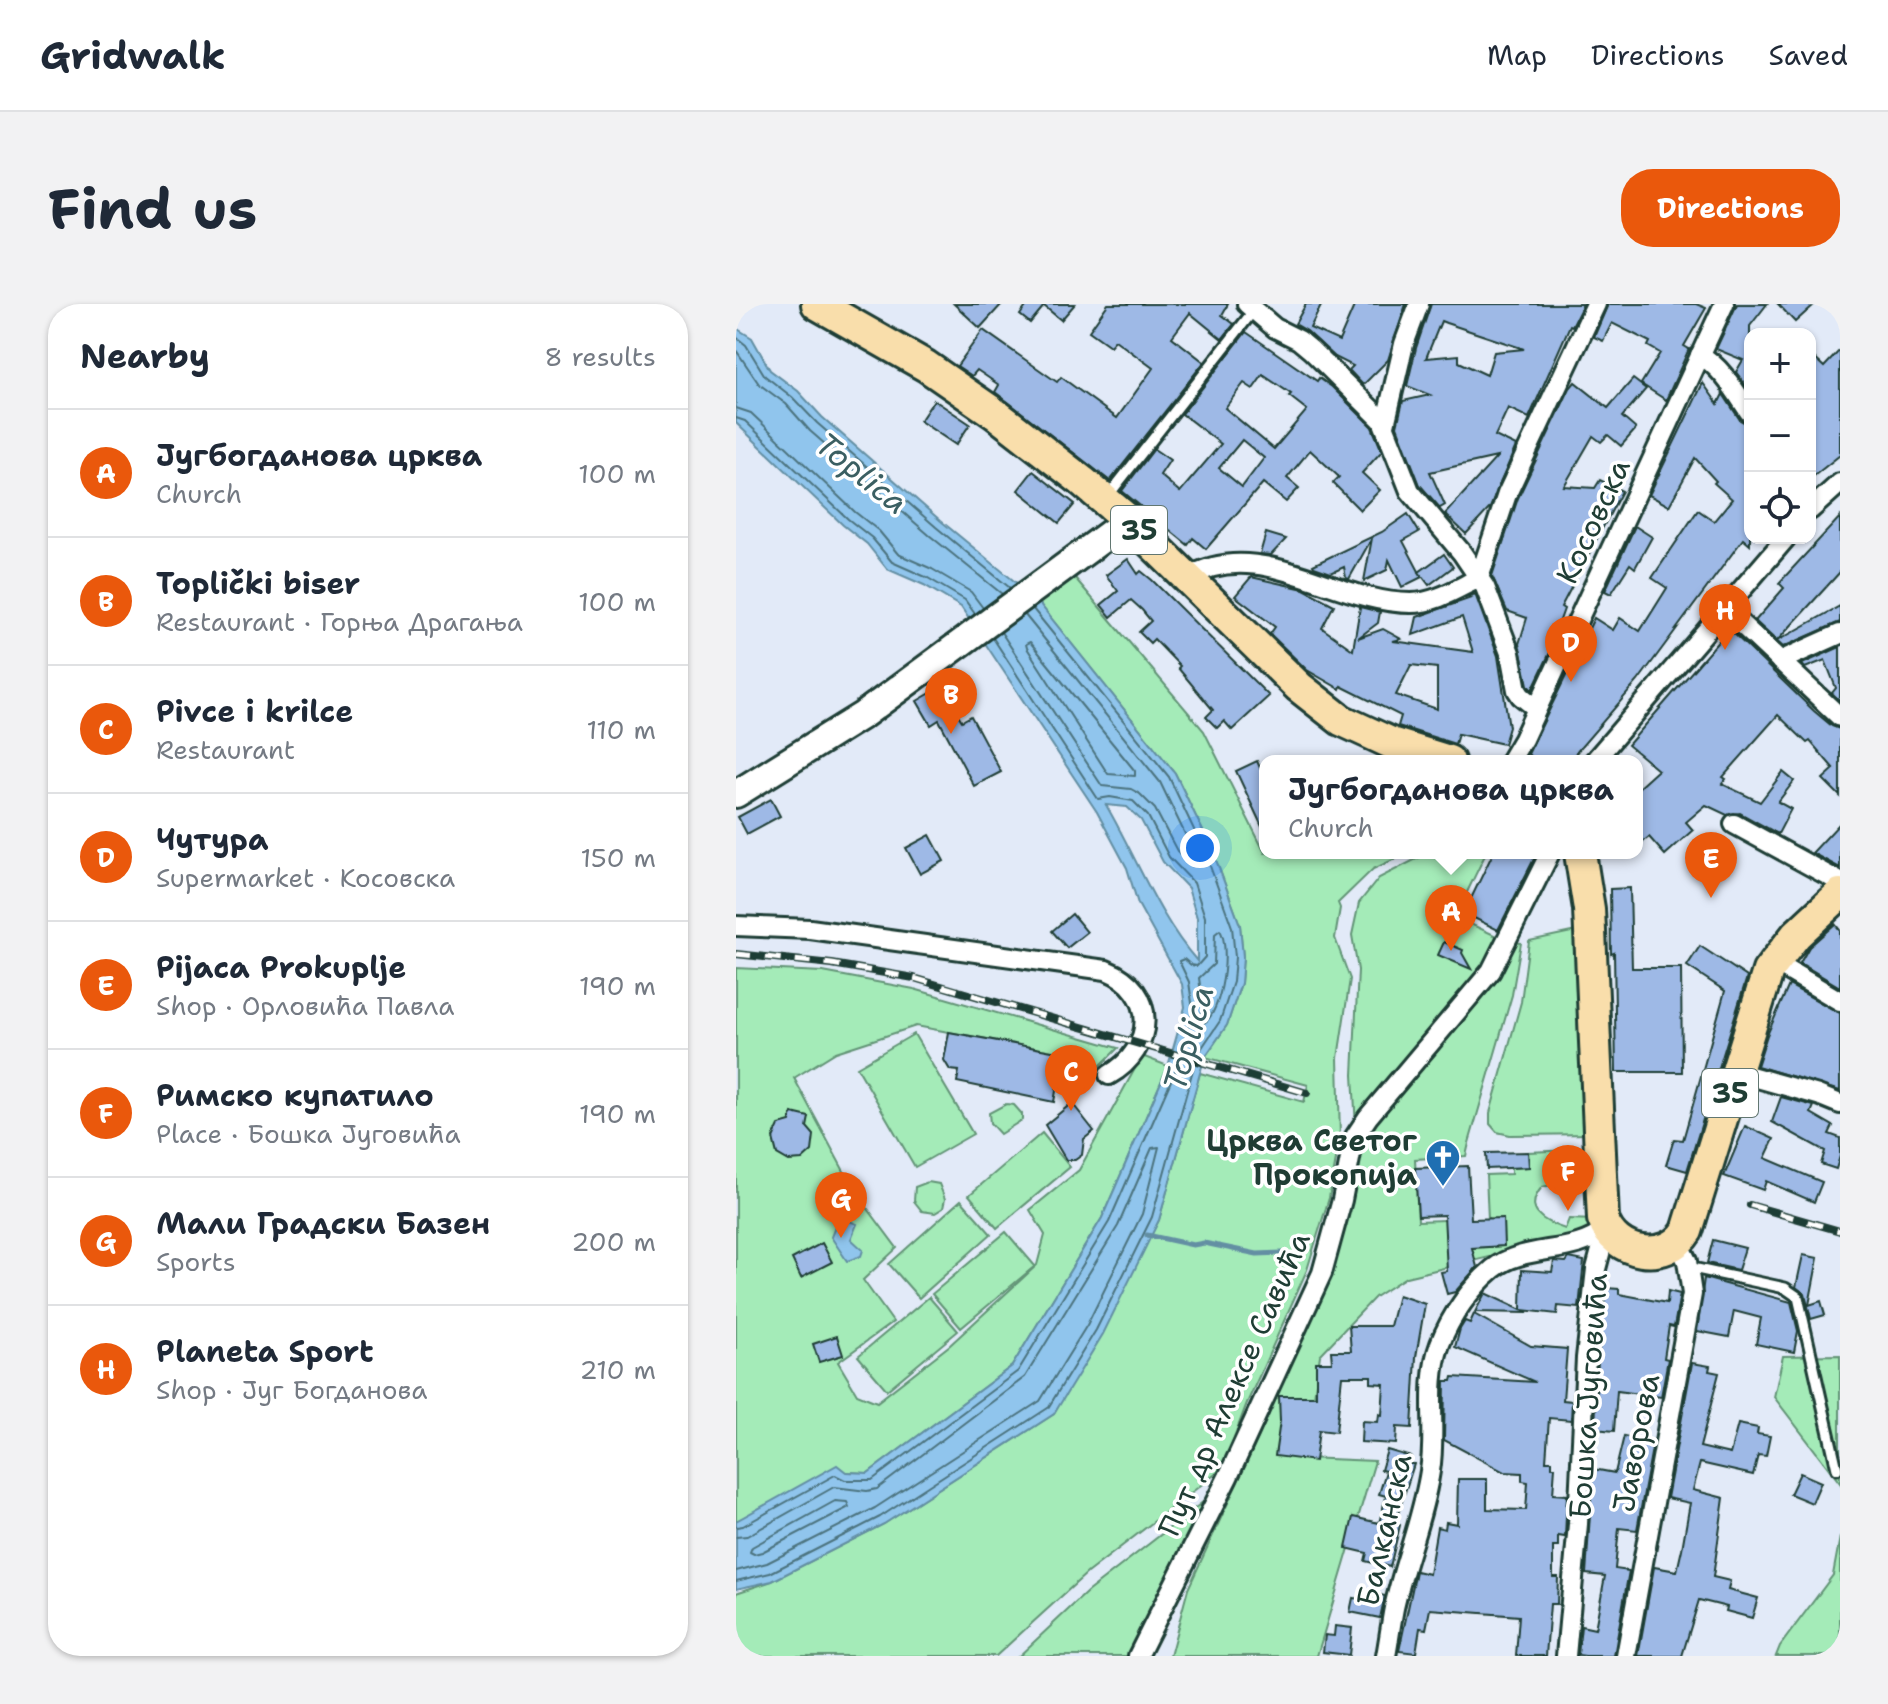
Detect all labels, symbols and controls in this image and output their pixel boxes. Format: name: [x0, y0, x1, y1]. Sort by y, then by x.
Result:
text: Gridwalk: [40, 30, 226, 81]
text: Map: [1487, 36, 1547, 74]
text: Directions: [1591, 36, 1725, 74]
text: Saved: [1769, 36, 1848, 74]
button: Directions: [1621, 169, 1840, 247]
text: Find us: [48, 171, 257, 246]
map controls: [1744, 328, 1816, 544]
button: +: [1744, 328, 1816, 400]
text: Nearby: [80, 333, 210, 379]
text: 8 results: [544, 339, 656, 374]
button: −: [1744, 400, 1816, 472]
water label: Toplica: [807, 422, 917, 524]
text: Југбогданова црква: [156, 435, 482, 476]
street label: Косовска: [1546, 452, 1640, 590]
text: A: [96, 456, 116, 491]
text: 100 m: [578, 456, 656, 491]
button: locate: [1744, 472, 1816, 544]
text: Church: [156, 476, 242, 511]
road number: 35: [1111, 506, 1167, 554]
text: Toplički biser: [156, 563, 360, 604]
text: B: [98, 584, 114, 619]
text: 100 m: [578, 584, 656, 619]
pin: H: [1699, 584, 1751, 650]
text: Restaurant · Горња Драгања: [156, 604, 523, 639]
pin: D: [1545, 616, 1597, 682]
pin: B: [925, 668, 977, 734]
text: Pivce i krilce: [156, 691, 353, 732]
text: C: [98, 712, 114, 747]
text: 110 m: [586, 712, 656, 747]
text: Restaurant: [156, 732, 295, 767]
popup: [1259, 755, 1643, 859]
text: Југбогданова црква: [1288, 769, 1614, 810]
text: Church: [1288, 810, 1374, 845]
text: Чутура: [156, 819, 268, 860]
your location: [1180, 828, 1220, 868]
pin: E: [1685, 832, 1737, 898]
text: D: [97, 840, 115, 875]
text: 150 m: [580, 840, 656, 875]
text: Supermarket · Косовска: [156, 860, 455, 895]
pin: A: [1425, 885, 1477, 951]
text: Pijaca Prokuplje: [156, 947, 406, 988]
text: E: [97, 968, 115, 1003]
text: 190 m: [579, 968, 656, 1003]
water label: Toplica: [1152, 980, 1224, 1096]
text: Shop · Орловића Павла: [156, 988, 454, 1023]
pin: C: [1045, 1045, 1097, 1111]
road number: 35: [1702, 1069, 1758, 1117]
text: Римско купатило: [156, 1075, 434, 1116]
text: F: [98, 1096, 114, 1131]
text: 190 m: [579, 1096, 656, 1131]
text: Place · Бошка Југовића: [156, 1116, 461, 1151]
place label: Црква Светог Прокопија: [1206, 1120, 1418, 1195]
church icon: Црква Светог Прокопија: [1424, 1138, 1462, 1188]
pin: F: [1542, 1145, 1594, 1211]
pin: G: [815, 1172, 867, 1238]
text: Мали Градски Базен: [156, 1203, 490, 1244]
text: G: [96, 1224, 116, 1259]
text: 200 m: [571, 1224, 656, 1259]
street label: Пут др Алексе Савића: [1148, 1225, 1320, 1543]
text: Sports: [156, 1244, 236, 1279]
street label: Бошка Југовића: [1559, 1271, 1617, 1520]
text: Planeta Sport: [156, 1331, 374, 1372]
text: H: [97, 1352, 115, 1387]
text: 210 m: [579, 1352, 656, 1387]
street label: Јаворова: [1602, 1370, 1670, 1516]
text: Shop · Југ Богданова: [156, 1372, 427, 1407]
street label: Балканска: [1347, 1449, 1422, 1610]

